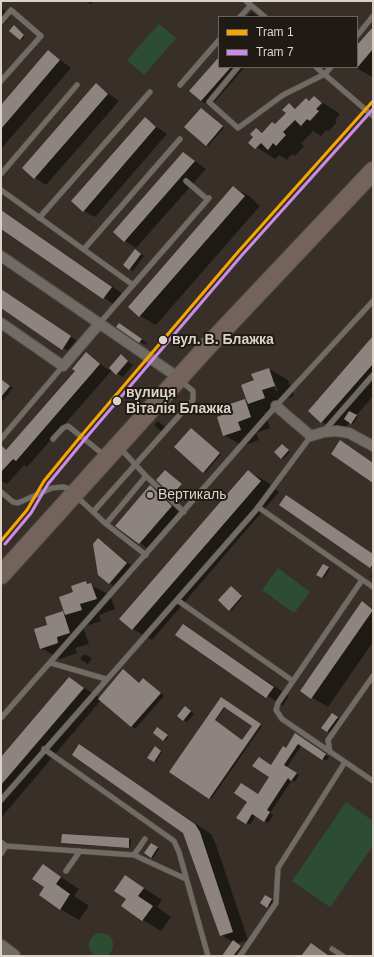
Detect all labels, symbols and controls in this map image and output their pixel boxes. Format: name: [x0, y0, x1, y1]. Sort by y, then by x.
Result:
legend: [218, 16, 358, 68]
text: Tram 1: [256, 25, 294, 39]
text: Tram 7: [256, 45, 294, 59]
place label: вул. В. Блажка: [172, 332, 274, 348]
marker: вул. В. Блажка: [157, 334, 169, 346]
place label: вулиця Віталія Блажка: [126, 385, 231, 418]
marker: вулиця Віталія Блажка: [111, 395, 123, 407]
place label: Вертикаль: [158, 487, 227, 503]
marker: Вертикаль: [145, 490, 155, 500]

